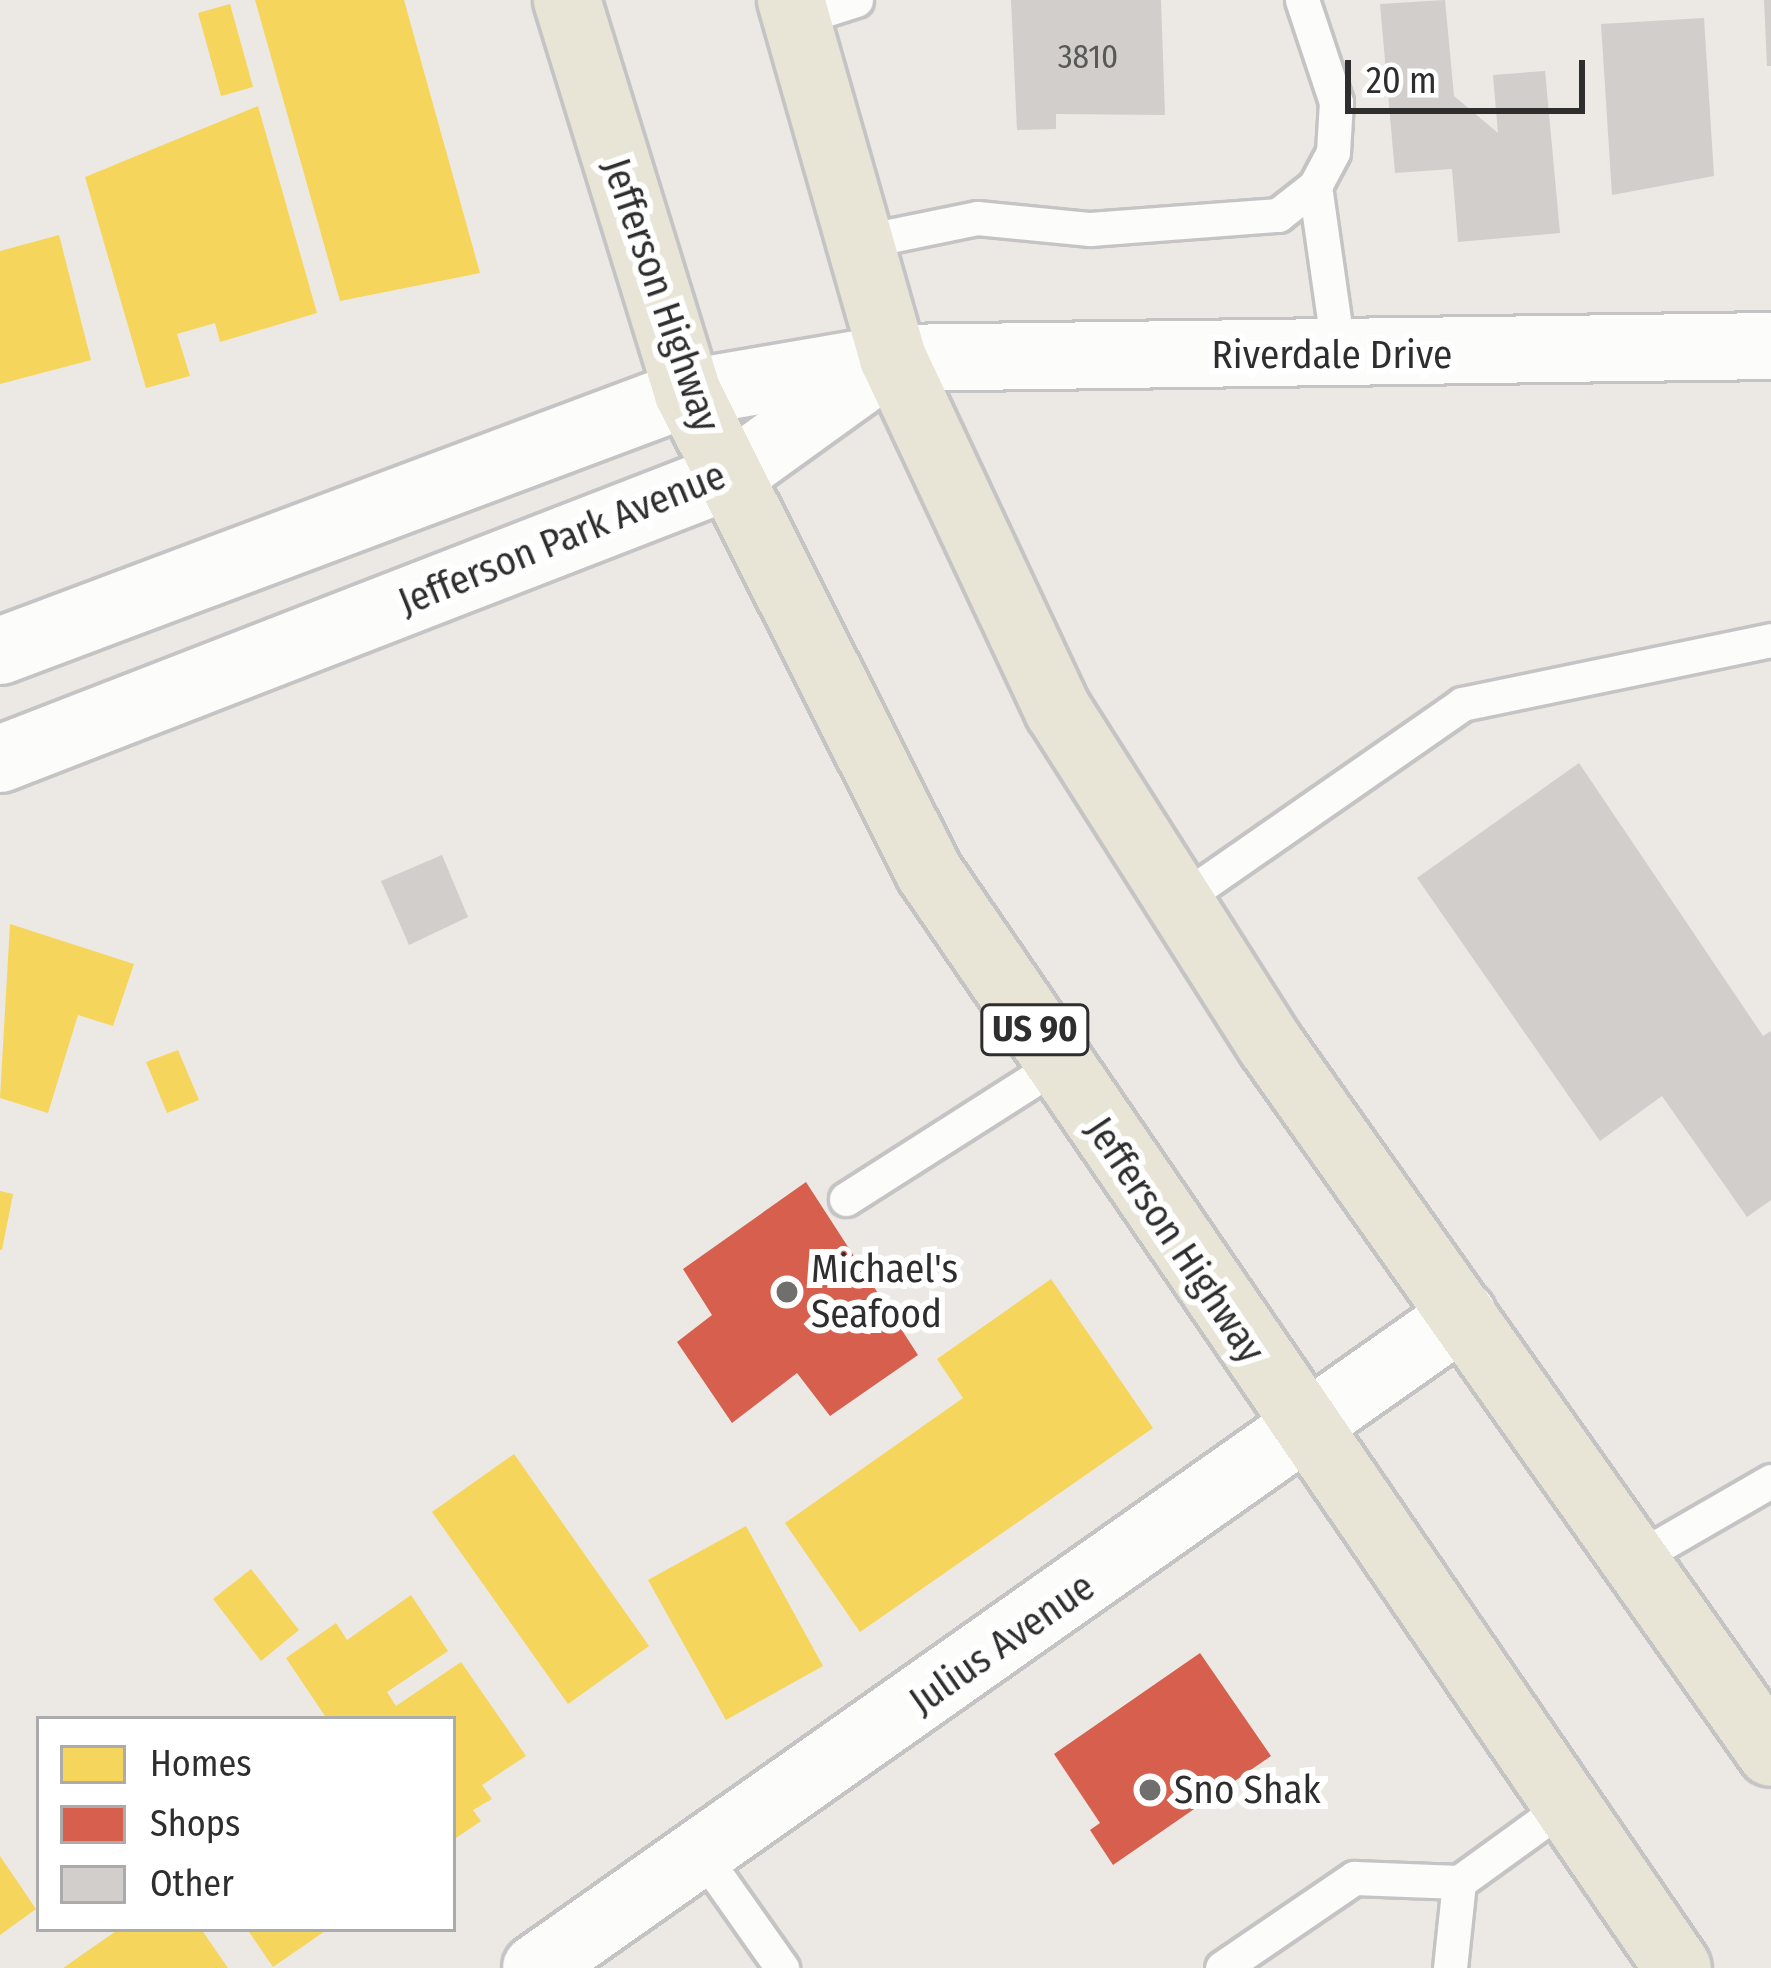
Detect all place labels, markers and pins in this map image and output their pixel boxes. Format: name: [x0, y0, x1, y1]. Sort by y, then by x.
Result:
place label: Michael's Seafood: [811, 1247, 958, 1338]
marker: Michael's Seafood: [774, 1279, 800, 1305]
place label: Sno Shak: [1174, 1767, 1321, 1813]
marker: Sno Shak: [1137, 1777, 1163, 1803]

